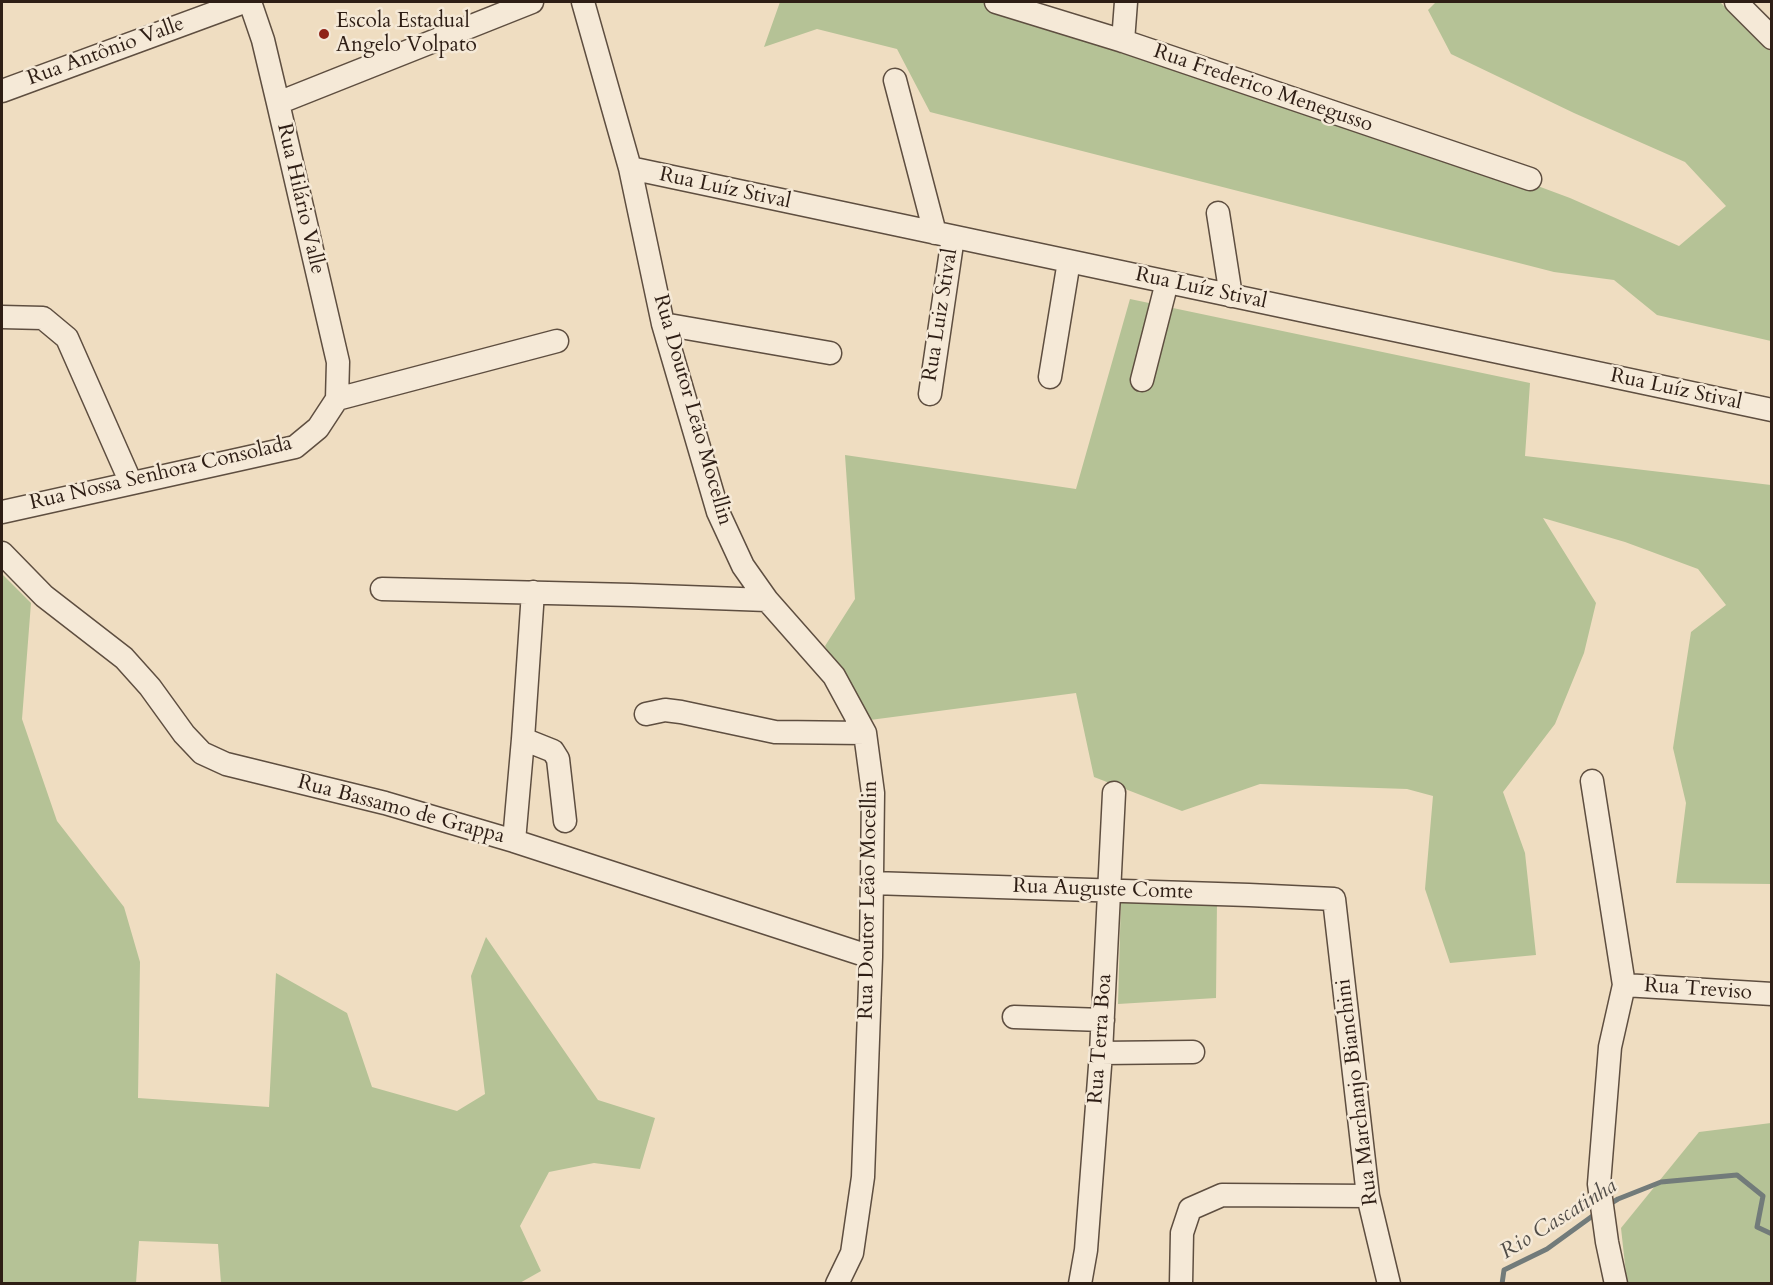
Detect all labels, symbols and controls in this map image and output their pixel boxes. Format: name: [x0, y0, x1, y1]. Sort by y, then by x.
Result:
place label: Escola Estadual Angelo Volpato: [336, 9, 477, 59]
street label: Rua Antônio Valle: [24, 12, 188, 92]
marker: Escola Estadual Angelo Volpato: [317, 27, 331, 41]
street label: Rua Frederico Menegusso: [1150, 40, 1376, 138]
street label: Rua Hilário Valle: [270, 121, 330, 277]
street label: Rua Luíz Stival: [657, 163, 793, 215]
street label: Rua Luiz Stival: [918, 247, 964, 383]
street label: Rua Luíz Stival: [1133, 263, 1269, 315]
street label: Rua Doutor Leão Mocellin: [647, 292, 737, 528]
street label: Rua Luíz Stival: [1608, 364, 1744, 416]
street label: Rua Nossa Senhora Consolada: [27, 432, 295, 516]
street label: Rua Bassamo de Grappa: [295, 770, 507, 850]
street label: Rua Doutor Leão Mocellin: [854, 780, 884, 1020]
street label: Rua Auguste Comte: [1012, 874, 1194, 906]
street label: Rua Terra Boa: [1084, 973, 1118, 1105]
street label: Rua Treviso: [1643, 974, 1753, 1006]
street label: Rua Marchanjo Bianchini: [1332, 977, 1384, 1207]
water label: Rio Cascatinha: [1496, 1174, 1622, 1266]

